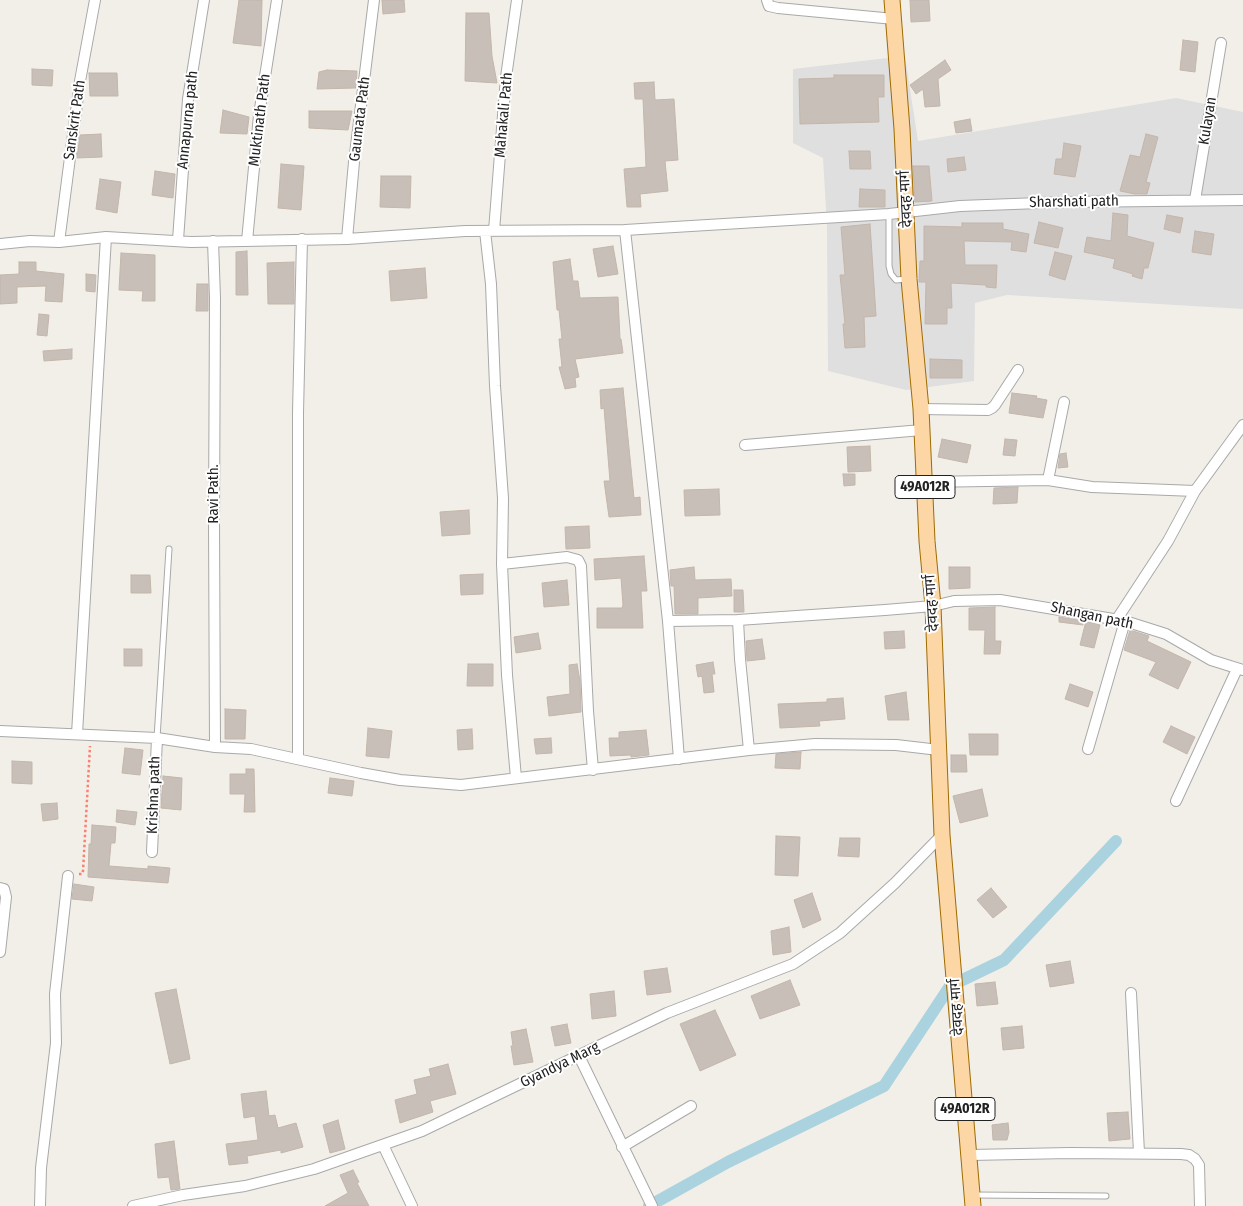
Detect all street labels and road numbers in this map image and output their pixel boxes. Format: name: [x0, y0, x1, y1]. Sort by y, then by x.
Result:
street label: Annapurna path: [174, 70, 202, 170]
street label: Mahakali Path: [491, 72, 517, 158]
street label: Muktinath Path: [245, 73, 275, 167]
street label: Gaumata Path: [346, 75, 374, 163]
street label: Sanskrit Path: [60, 79, 90, 161]
street label: Kulayan: [1195, 96, 1221, 146]
street label: देवदह मार्ग: [896, 170, 916, 228]
street label: Sharshati path: [1029, 192, 1119, 212]
street label: Ravi Path.: [205, 464, 223, 524]
road number: 49A012R: [895, 476, 955, 498]
street label: देवदह मार्ग: [921, 574, 943, 632]
street label: Shangan path: [1049, 598, 1135, 634]
street label: Krishna path: [144, 756, 164, 834]
street label: देवदह मार्ग: [946, 978, 968, 1036]
street label: Gyandya Marg: [517, 1038, 603, 1092]
road number: 49A012R: [935, 1098, 995, 1120]

